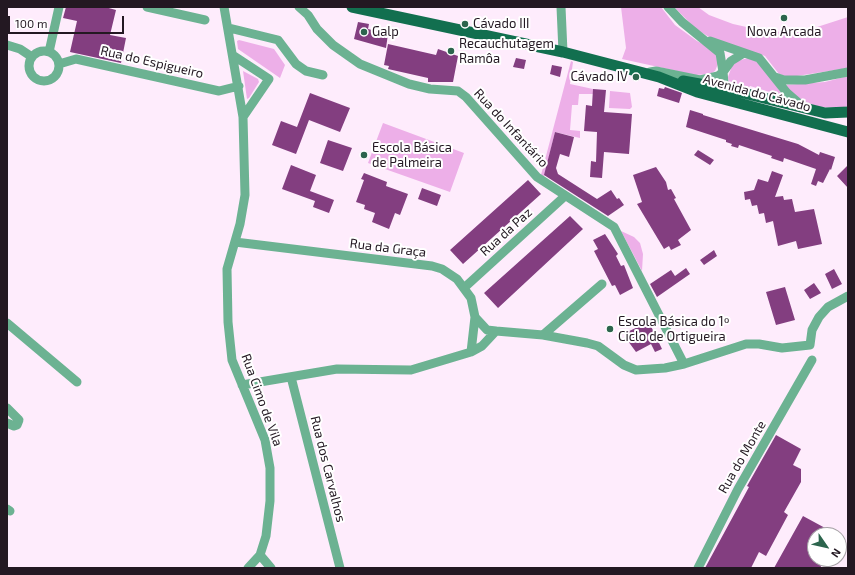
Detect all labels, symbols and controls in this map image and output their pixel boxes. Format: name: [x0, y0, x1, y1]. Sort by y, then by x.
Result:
scale bar: [10, 8, 126, 34]
marker: Nova Arcada: [779, 13, 789, 23]
text: 100 m: [15, 16, 47, 30]
place label: Cávado III: [473, 16, 529, 32]
marker: Cávado III: [460, 19, 470, 29]
place label: Galp: [372, 24, 399, 40]
place label: Nova Arcada: [747, 24, 821, 40]
marker: Galp: [359, 27, 369, 37]
place label: Recauchutagem Ramôa: [459, 36, 554, 67]
street label: Rua do Espigueiro: [99, 43, 205, 81]
marker: Recauchutagem Ramôa: [446, 46, 456, 56]
place label: Cávado IV: [570, 69, 628, 85]
street label: Avenida do Cávado: [701, 71, 813, 115]
marker: Cávado IV: [631, 72, 641, 82]
street label: Rua do Infantário: [471, 85, 551, 171]
place label: Escola Básica de Palmeira: [372, 140, 452, 171]
marker: Escola Básica de Palmeira: [359, 150, 369, 160]
street label: Rua da Paz: [477, 205, 535, 259]
street label: Rua da Graça: [349, 236, 427, 260]
place label: Escola Básica do 1º Ciclo de Ortigueira: [618, 314, 730, 345]
marker: Escola Básica do 1º Ciclo de Ortigueira: [605, 324, 615, 334]
street label: Rua Cimo de Vila: [238, 352, 286, 448]
street label: Rua dos Carvalhos: [307, 414, 349, 524]
street label: Rua do Monte: [715, 418, 769, 496]
north arrow: [807, 527, 847, 567]
text: N: [829, 546, 844, 560]

